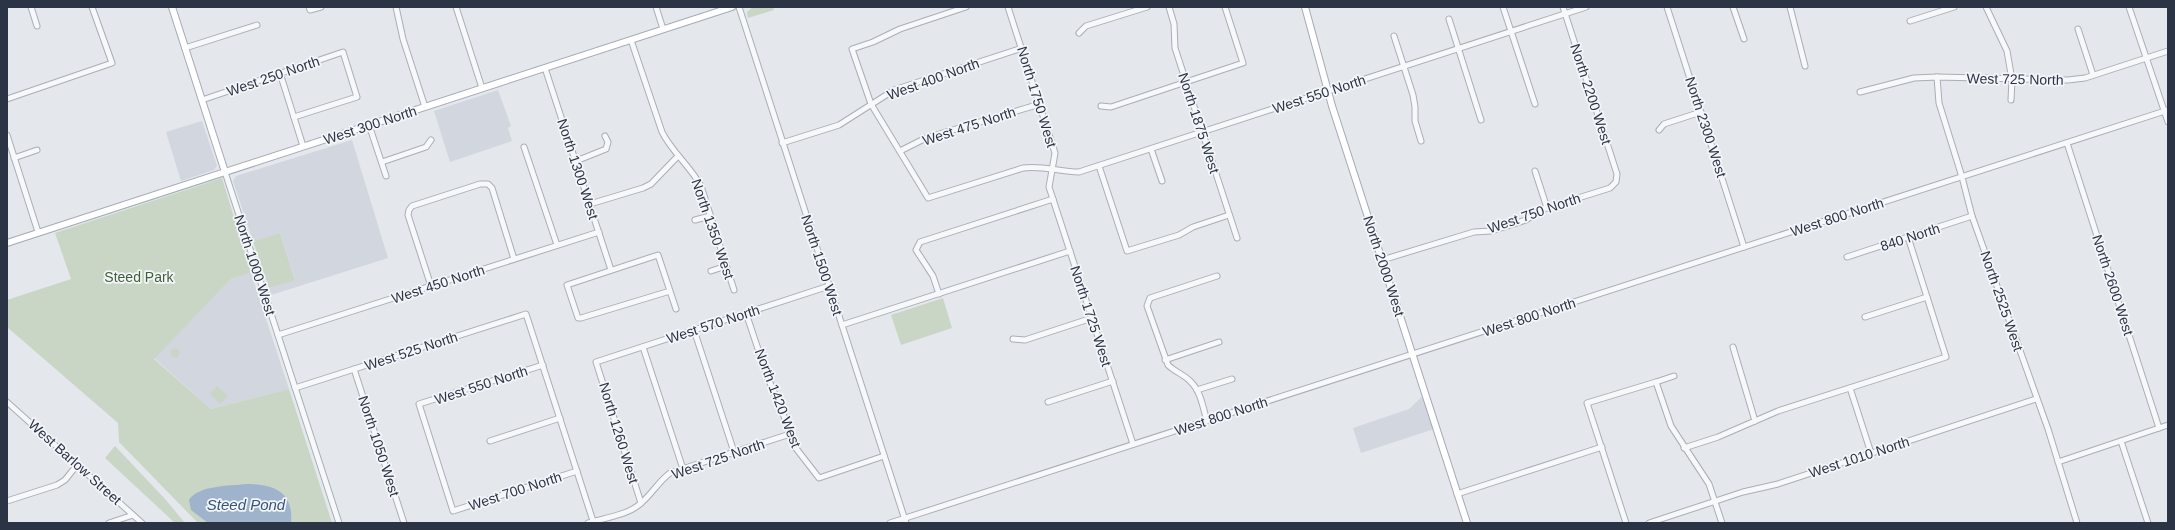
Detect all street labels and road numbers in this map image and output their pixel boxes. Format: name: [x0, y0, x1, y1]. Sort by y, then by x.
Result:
street label: North 2200 West: [1567, 42, 1615, 146]
street label: North 1750 West: [1014, 45, 1060, 150]
street label: West 250 North: [225, 53, 321, 99]
street label: West 400 North: [885, 55, 981, 103]
street label: West 725 North: [1966, 70, 2064, 88]
street label: North 1875 West: [1175, 71, 1223, 175]
street label: West 550 North: [1270, 71, 1368, 117]
street label: North 2300 West: [1682, 75, 1730, 179]
street label: West 300 North: [321, 102, 419, 148]
street label: West 475 North: [920, 103, 1018, 149]
street label: North 1300 West: [554, 117, 602, 221]
street label: North 1350 West: [688, 177, 738, 281]
street label: West 750 North: [1486, 190, 1582, 236]
street label: West 800 North: [1788, 194, 1886, 240]
street label: North 1000 West: [231, 213, 279, 317]
street label: North 1500 West: [798, 213, 846, 317]
street label: North 2000 West: [1360, 214, 1408, 318]
street label: 840 North: [1878, 220, 1942, 254]
street label: North 2600 West: [2089, 233, 2137, 337]
street label: North 2525 West: [1977, 249, 2027, 353]
street label: West 450 North: [389, 261, 487, 307]
street label: North 1725 West: [1067, 264, 1115, 368]
street label: West 800 North: [1480, 294, 1578, 340]
street label: West 570 North: [664, 301, 762, 347]
street label: West 525 North: [362, 328, 460, 374]
street label: North 1420 West: [752, 346, 804, 450]
street label: West 550 North: [432, 362, 530, 408]
street label: North 1260 West: [596, 381, 642, 486]
street label: West 800 North: [1172, 393, 1270, 439]
street label: North 1050 West: [355, 394, 403, 498]
street label: West Barlow Street: [25, 416, 125, 508]
street label: West 1010 North: [1807, 433, 1911, 481]
street label: West 725 North: [670, 436, 766, 482]
street label: West 700 North: [466, 468, 564, 514]

